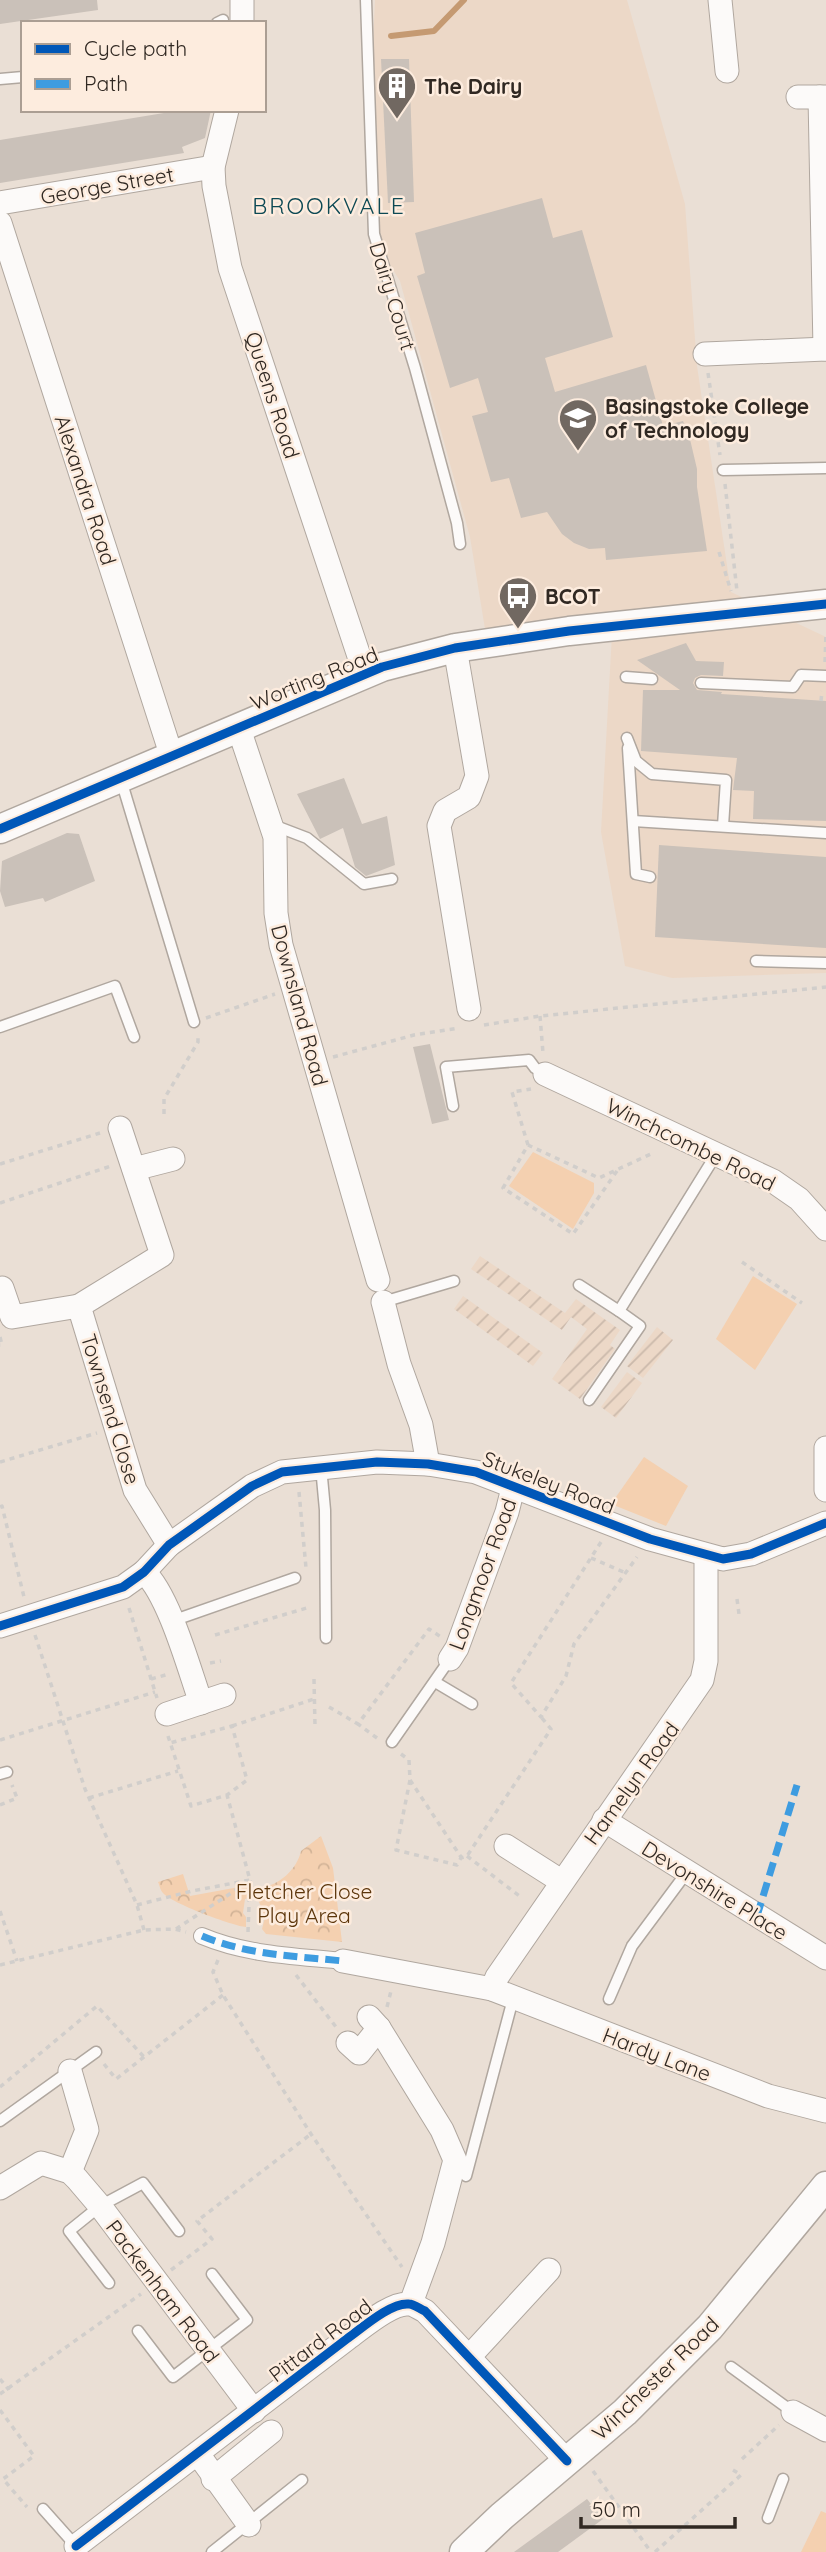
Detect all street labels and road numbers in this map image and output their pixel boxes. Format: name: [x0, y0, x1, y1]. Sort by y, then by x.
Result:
street label: George Street: [38, 161, 176, 209]
street label: Dairy Court: [364, 239, 422, 353]
street label: Queens Road: [240, 328, 306, 462]
street label: Alexandra Road: [50, 412, 122, 568]
street label: Worting Road: [246, 641, 382, 715]
street label: Downsland Road: [266, 921, 334, 1089]
street label: Winchcombe Road: [602, 1092, 780, 1196]
street label: Townsend Close: [76, 1331, 146, 1487]
street label: Stukeley Road: [479, 1445, 619, 1519]
street label: Longmoor Road: [442, 1495, 522, 1653]
street label: Hamelyn Road: [578, 1717, 684, 1849]
street label: Devonshire Place: [637, 1835, 793, 1945]
street label: Hardy Lane: [599, 2021, 715, 2087]
street label: Packenham Road: [101, 2214, 225, 2368]
street label: Pittard Road: [263, 2293, 377, 2387]
street label: Winchester Road: [586, 2311, 724, 2445]

